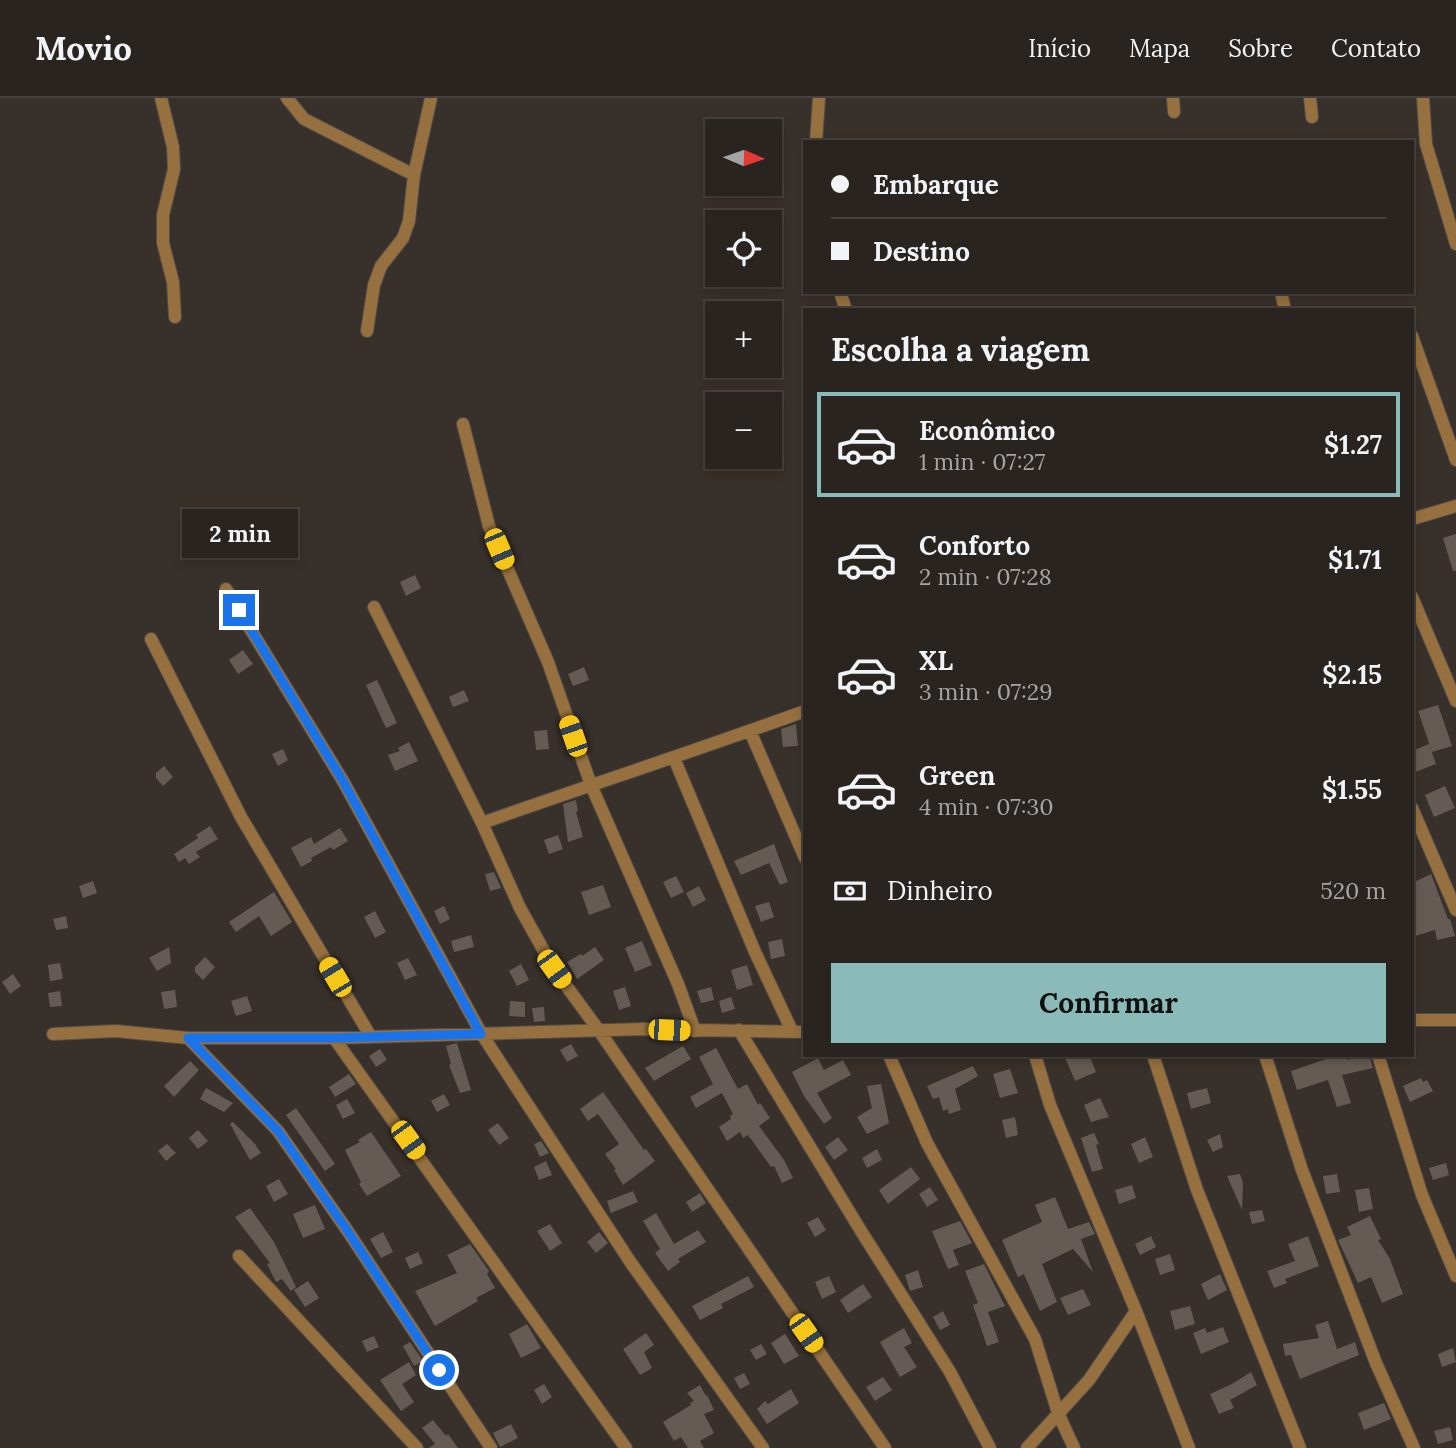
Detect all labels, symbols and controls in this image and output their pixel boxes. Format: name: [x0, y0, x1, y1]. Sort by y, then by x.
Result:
text: Movio: [35, 27, 132, 69]
text: Início: [1028, 33, 1091, 64]
text: Mapa: [1129, 33, 1190, 64]
text: Sobre: [1228, 33, 1293, 64]
text: Contato: [1331, 33, 1421, 64]
north arrow: [705, 119, 782, 196]
map controls: [705, 119, 782, 469]
text: Embarque: [873, 168, 999, 201]
button: locate: [705, 210, 782, 287]
text: Destino: [873, 235, 970, 268]
button: +: [705, 301, 782, 378]
text: Escolha a viagem: [831, 329, 1090, 370]
button: −: [705, 392, 782, 469]
icon: car: [835, 413, 898, 476]
text: Econômico: [919, 414, 1055, 447]
text: $1.27: [1324, 428, 1382, 461]
text: 1 min · 07:27: [919, 447, 1045, 476]
callout: 2 min: [181, 508, 297, 558]
text: 2 min: [209, 519, 271, 548]
car: [482, 526, 517, 572]
icon: car: [835, 528, 898, 591]
text: Conforto: [919, 529, 1030, 562]
text: $1.71: [1328, 543, 1382, 576]
text: 2 min · 07:28: [919, 562, 1052, 591]
route end: [223, 594, 255, 626]
icon: car: [835, 643, 898, 706]
text: XL: [919, 644, 953, 677]
text: $2.15: [1322, 658, 1382, 691]
text: 3 min · 07:29: [919, 677, 1052, 706]
car: [557, 713, 590, 759]
icon: car: [835, 758, 898, 821]
text: Green: [919, 759, 995, 792]
text: $1.55: [1322, 773, 1382, 806]
text: 4 min · 07:30: [919, 792, 1054, 821]
icon: cash: [831, 872, 869, 910]
text: Dinheiro: [887, 874, 993, 907]
text: 520 m: [1320, 876, 1386, 905]
car: [534, 946, 575, 992]
car: [316, 954, 355, 1000]
button: Confirmar: [831, 963, 1386, 1043]
car: [648, 1019, 691, 1041]
car: [388, 1117, 429, 1163]
car: [786, 1310, 827, 1356]
route start: [423, 1354, 455, 1386]

